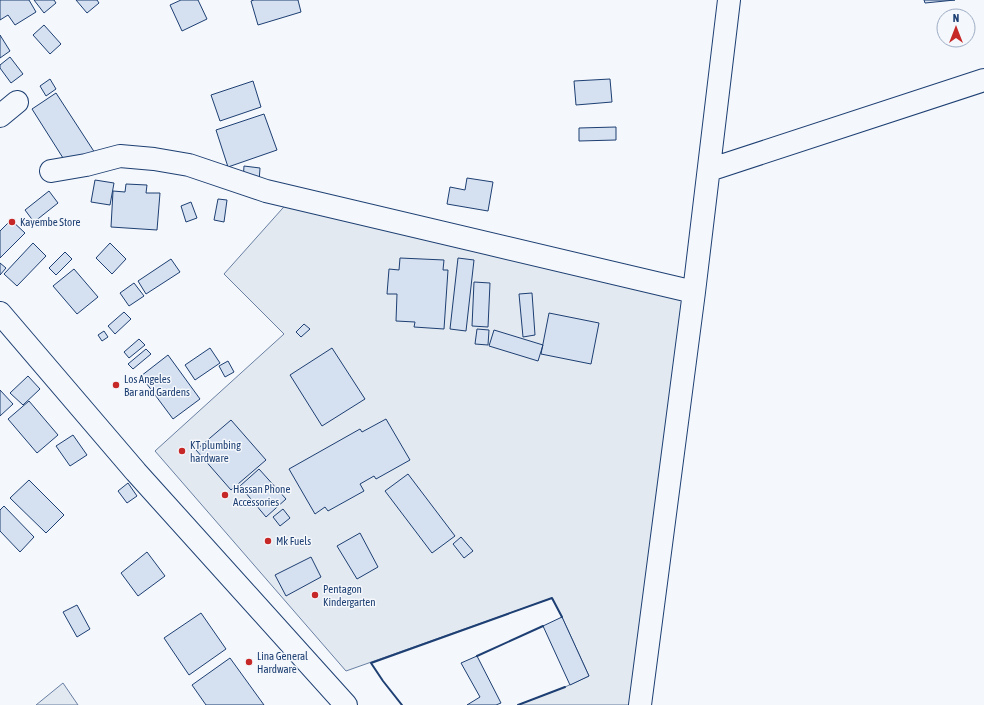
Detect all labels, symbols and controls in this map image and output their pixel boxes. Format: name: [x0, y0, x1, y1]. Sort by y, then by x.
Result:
north arrow: [936, 8, 976, 48]
text: N: [953, 12, 959, 24]
place label: Kayembe Store: [20, 216, 80, 228]
marker: Kayembe Store: [7, 217, 17, 227]
place label: Los Angeles Bar and Gardens: [124, 373, 190, 398]
marker: Los Angeles Bar and Gardens: [111, 380, 121, 390]
place label: KT plumbing hardware: [190, 439, 241, 464]
marker: KT plumbing hardware: [177, 446, 187, 456]
place label: Hassan Phone Accessories: [233, 483, 290, 508]
marker: Hassan Phone Accessories: [220, 490, 230, 500]
place label: Mk Fuels: [276, 535, 311, 547]
marker: Mk Fuels: [263, 536, 273, 546]
place label: Pentagon Kindergarten: [323, 583, 376, 608]
marker: Pentagon Kindergarten: [310, 590, 320, 600]
place label: Lina General Hardware: [257, 650, 308, 675]
marker: Lina General Hardware: [244, 657, 254, 667]

